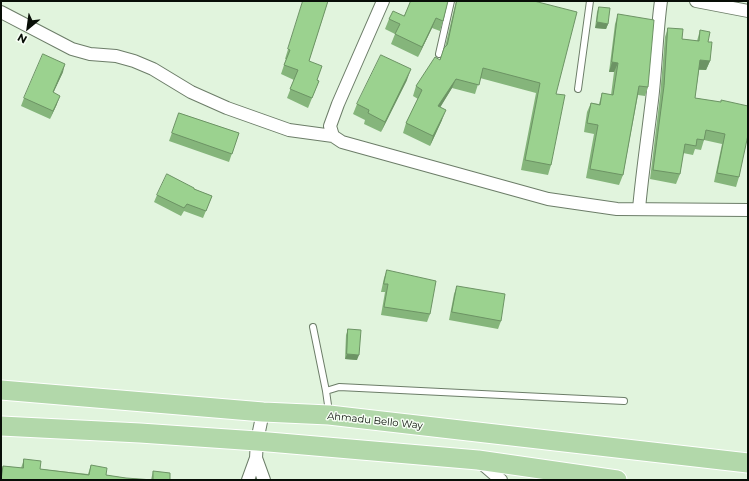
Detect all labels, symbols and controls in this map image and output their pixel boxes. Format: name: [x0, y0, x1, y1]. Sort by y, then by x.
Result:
north arrow: [8, 8, 48, 48]
text: N: [15, 30, 29, 47]
street label: Ahmadu Bello Way: [327, 410, 423, 432]

